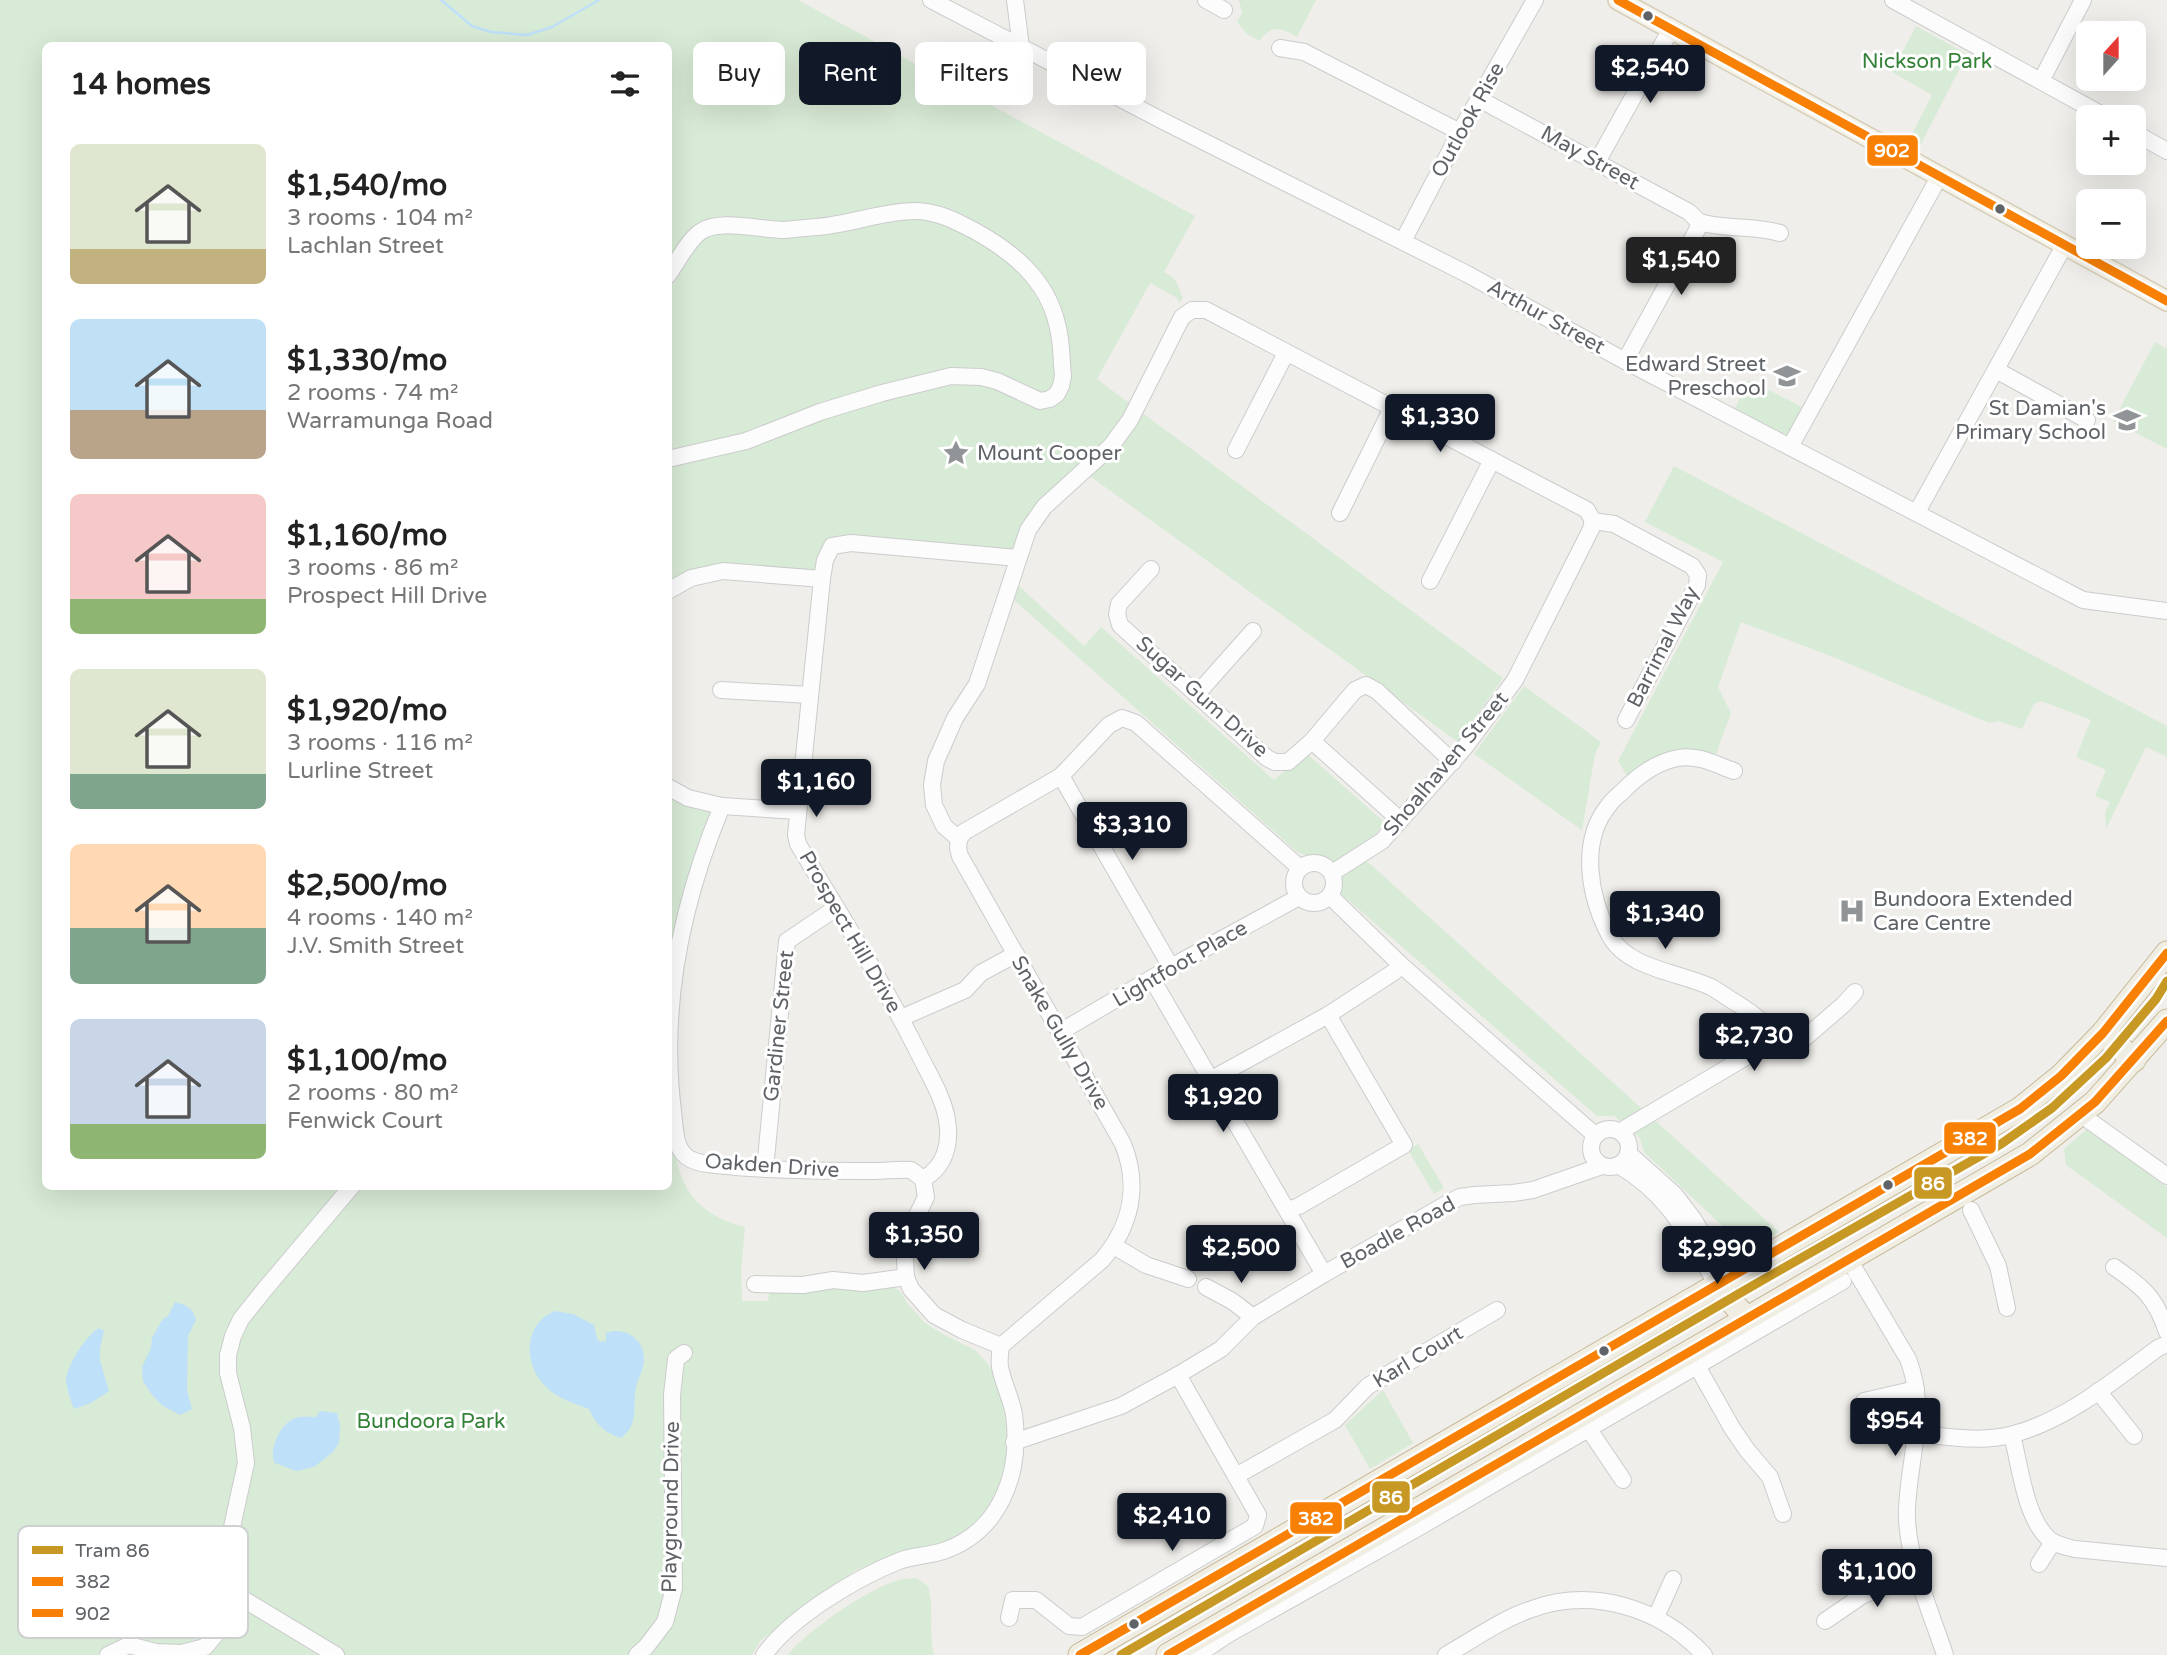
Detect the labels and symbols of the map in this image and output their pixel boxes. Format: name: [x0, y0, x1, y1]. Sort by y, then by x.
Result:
unlabelled marker: [1641, 9, 1655, 23]
north arrow: [2076, 21, 2146, 91]
pin: $2,540: [1593, 46, 1707, 105]
park label: Nickson Park: [1862, 49, 1992, 74]
street label: Outlook Rise: [1426, 58, 1510, 182]
street label: May Street: [1536, 121, 1644, 195]
line badge: 902: [1866, 134, 1919, 167]
text: 902: [1874, 140, 1910, 162]
unlabelled marker: [1993, 202, 2007, 216]
pin: $1,540: [1624, 238, 1738, 297]
street label: Arthur Street: [1483, 274, 1609, 360]
place label: Edward Street Preschool: [1625, 352, 1766, 401]
school or university icon: Edward Street Preschool: [1772, 361, 1802, 391]
pin: $1,330: [1383, 394, 1497, 454]
place label: St Damian's Primary School: [1955, 396, 2106, 445]
school or university icon: St Damian's Primary School: [2112, 405, 2142, 435]
place icon: Mount Cooper: [941, 438, 971, 468]
place label: Mount Cooper: [977, 441, 1122, 466]
street label: Barrimal Way: [1622, 582, 1704, 712]
street label: Sugar Gum Drive: [1131, 631, 1273, 763]
street label: Shoalhaven Street: [1378, 687, 1514, 841]
pin: $1,160: [759, 760, 873, 819]
pin: $3,310: [1075, 802, 1189, 862]
street label: Prospect Hill Drive: [793, 847, 907, 1018]
place label: Bundoora Extended Care Centre: [1873, 887, 2073, 936]
pin: $1,340: [1608, 892, 1722, 951]
hospital icon: Bundoora Extended Care Centre: [1837, 896, 1867, 926]
street label: Lightfoot Place: [1108, 915, 1252, 1013]
street label: Gardiner Street: [759, 949, 799, 1103]
street label: Snake Gully Drive: [1006, 952, 1114, 1114]
pin: $2,730: [1697, 1014, 1811, 1073]
pin: $1,920: [1166, 1074, 1280, 1134]
line badge: 382: [1943, 1121, 1997, 1155]
text: 382: [1952, 1128, 1988, 1150]
street label: Oakden Drive: [704, 1149, 840, 1183]
line badge: 86: [1913, 1166, 1953, 1200]
text: 86: [1921, 1173, 1945, 1195]
unlabelled marker: [1881, 1178, 1895, 1192]
street label: Boadle Road: [1336, 1191, 1460, 1275]
pin: $1,350: [867, 1212, 981, 1272]
pin: $2,500: [1184, 1226, 1298, 1285]
pin: $2,990: [1660, 1226, 1774, 1286]
street label: Karl Court: [1368, 1320, 1468, 1394]
unlabelled marker: [1597, 1344, 1611, 1358]
pin: $954: [1854, 1398, 1936, 1458]
park label: Bundoora Park: [357, 1409, 505, 1434]
street label: Playground Drive: [657, 1421, 685, 1593]
line badge: 86: [1371, 1480, 1411, 1514]
text: 86: [1379, 1487, 1403, 1509]
pin: $2,410: [1115, 1494, 1229, 1553]
line badge: 382: [1289, 1501, 1343, 1535]
text: 382: [1298, 1508, 1334, 1530]
legend: [18, 1526, 248, 1638]
text: Tram 86: [75, 1540, 150, 1562]
pin: $1,100: [1820, 1550, 1934, 1609]
text: 382: [75, 1571, 111, 1593]
text: 902: [75, 1603, 111, 1625]
unlabelled marker: [1127, 1617, 1141, 1631]

